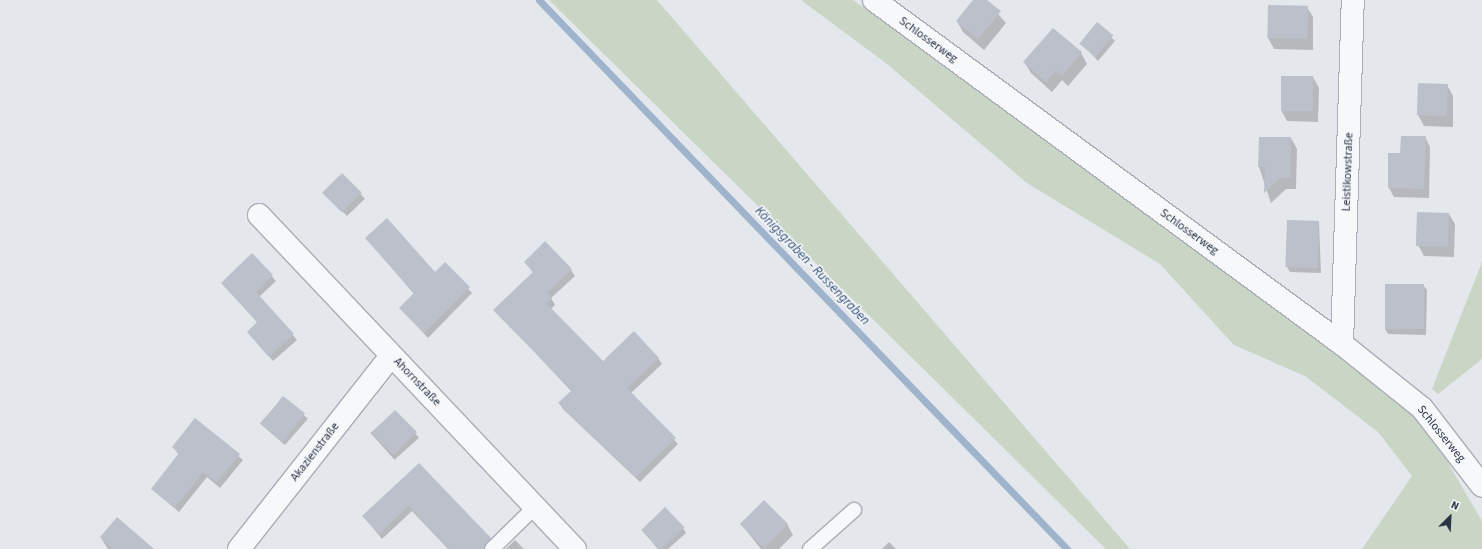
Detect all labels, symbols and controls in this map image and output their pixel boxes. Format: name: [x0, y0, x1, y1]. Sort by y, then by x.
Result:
street label: Schlosserweg: [896, 14, 960, 66]
street label: Leistikowstraße: [1339, 132, 1357, 212]
water label: Königsgraben - Russengraben: [751, 203, 873, 329]
street label: Schlosserweg: [1157, 206, 1221, 258]
street label: Ahornstraße: [390, 355, 444, 409]
street label: Schlosserweg: [1414, 403, 1468, 465]
street label: Akazienstraße: [288, 420, 342, 484]
north arrow: [1430, 497, 1470, 537]
text: N: [1449, 497, 1461, 514]

